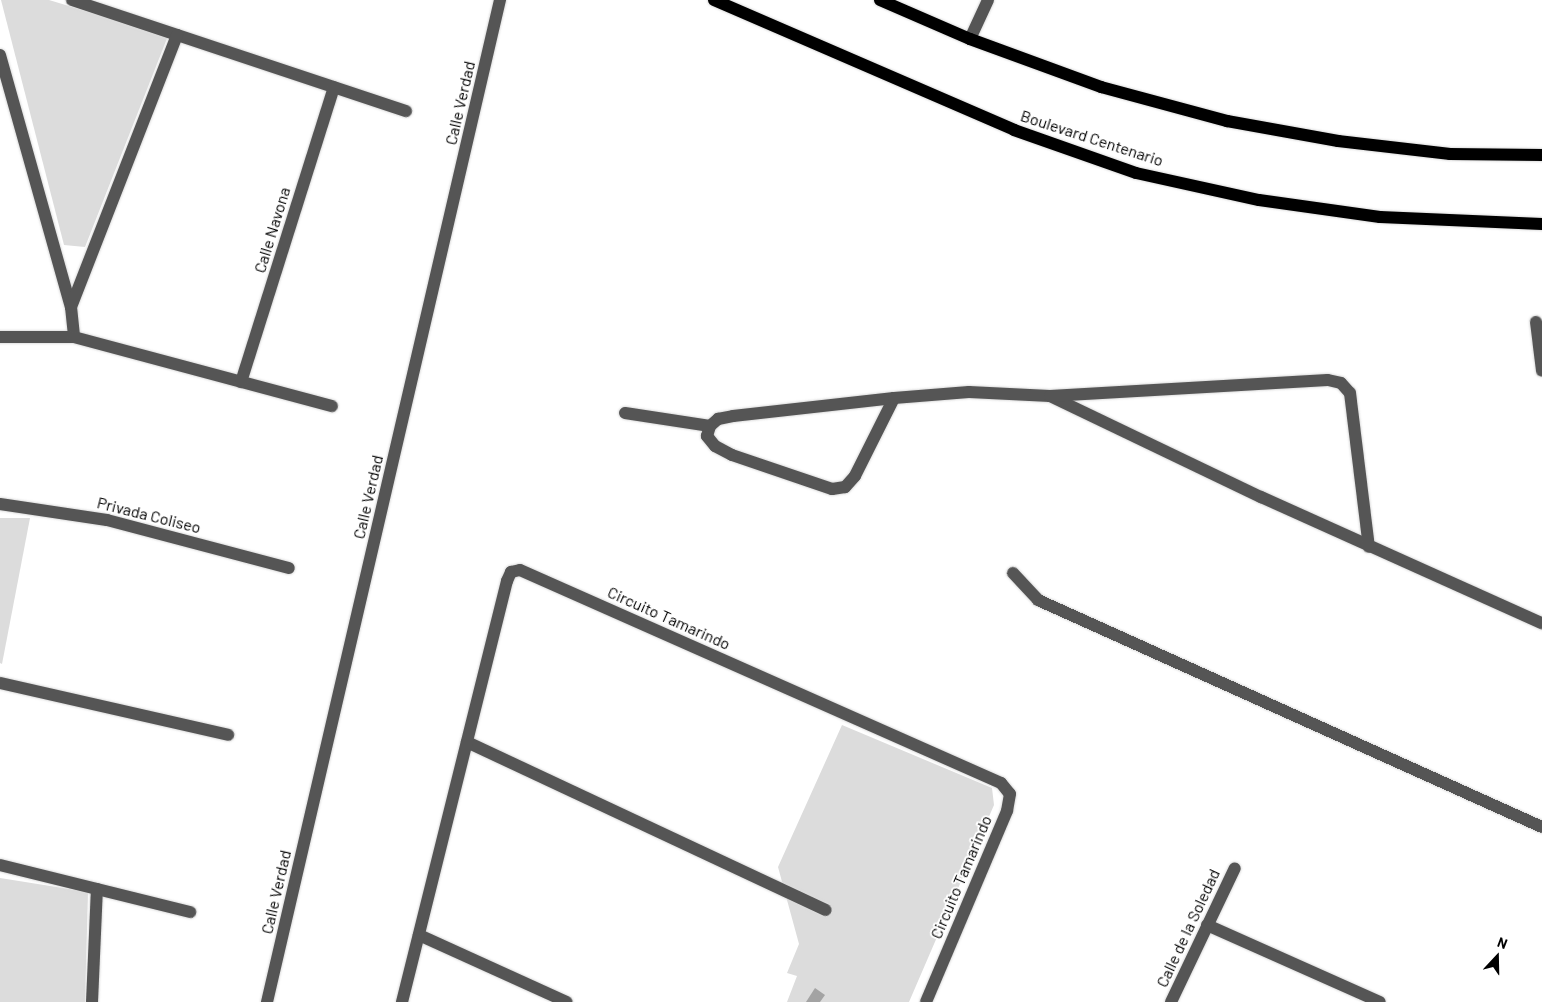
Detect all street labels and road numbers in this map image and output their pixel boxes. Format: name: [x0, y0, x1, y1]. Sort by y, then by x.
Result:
street label: Calle Verdad: [441, 59, 479, 147]
street label: Boulevard Centenario: [1018, 106, 1166, 170]
street label: Calle Navona: [250, 185, 294, 275]
street label: Calle Verdad: [349, 453, 387, 541]
street label: Privada Coliseo: [95, 493, 203, 537]
street label: Circuito Tamarindo: [605, 582, 733, 654]
street label: Circuito Tamarindo: [926, 812, 996, 942]
street label: Calle Verdad: [257, 848, 295, 936]
street label: Calle de la Soledad: [1152, 866, 1224, 990]

